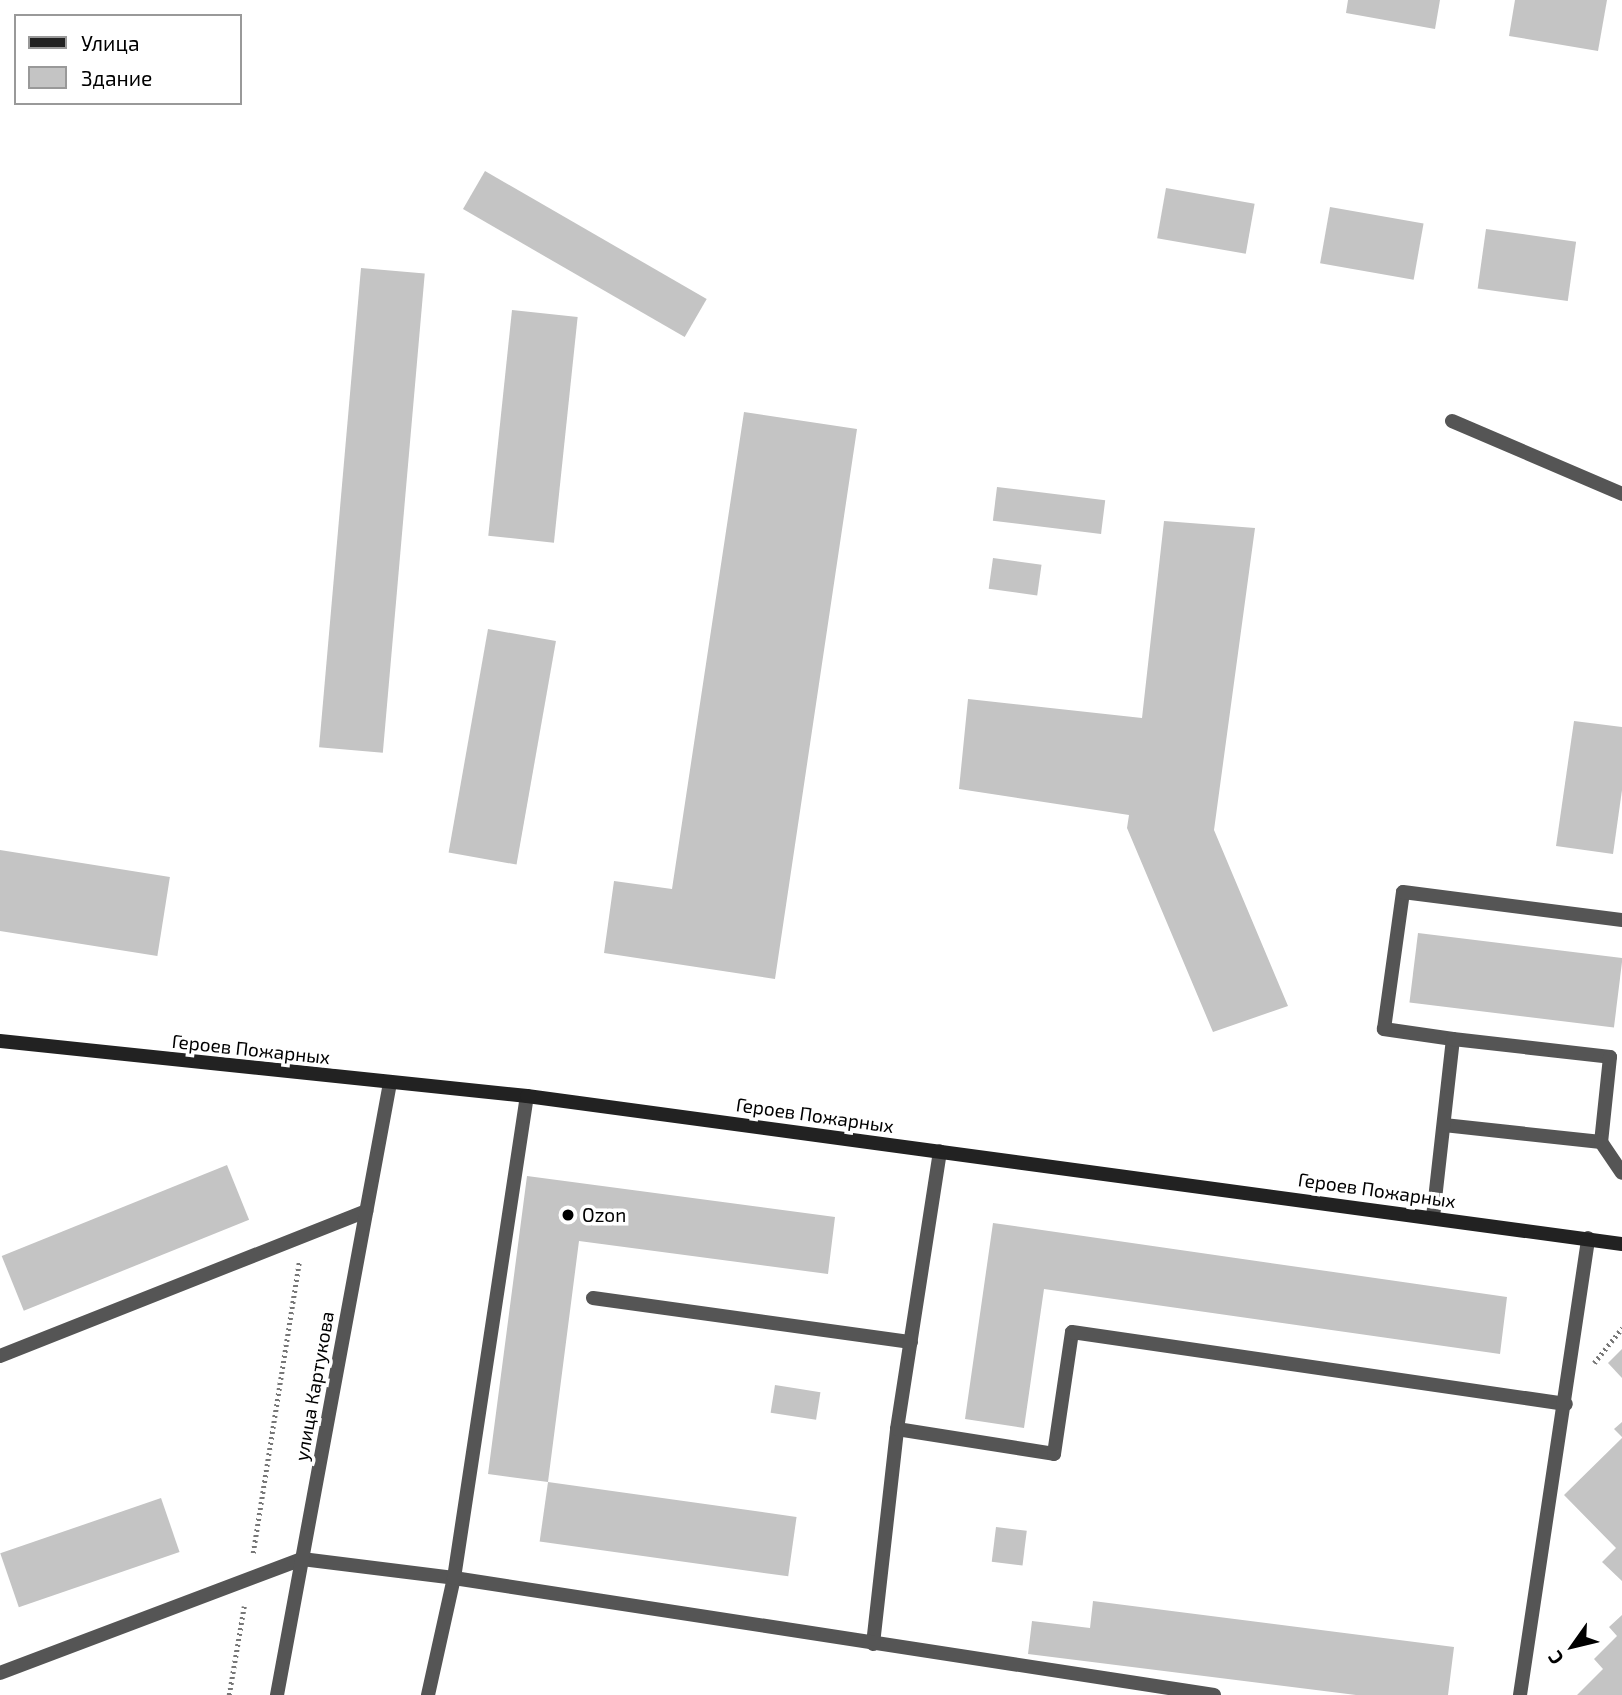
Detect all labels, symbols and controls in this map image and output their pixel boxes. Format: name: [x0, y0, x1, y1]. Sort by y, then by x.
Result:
legend: [14, 14, 242, 105]
text: Улица: [81, 30, 140, 55]
text: Здание: [81, 65, 152, 90]
street label: Героев Пожарных: [171, 1029, 331, 1069]
street label: Героев Пожарных: [735, 1093, 895, 1137]
street label: Героев Пожарных: [1297, 1168, 1457, 1212]
place label: Ozon: [582, 1204, 626, 1226]
marker: Ozon: [560, 1207, 576, 1223]
street label: улица Картукова: [290, 1309, 338, 1463]
north arrow: [1538, 1611, 1608, 1681]
text: С: [1543, 1647, 1568, 1669]

